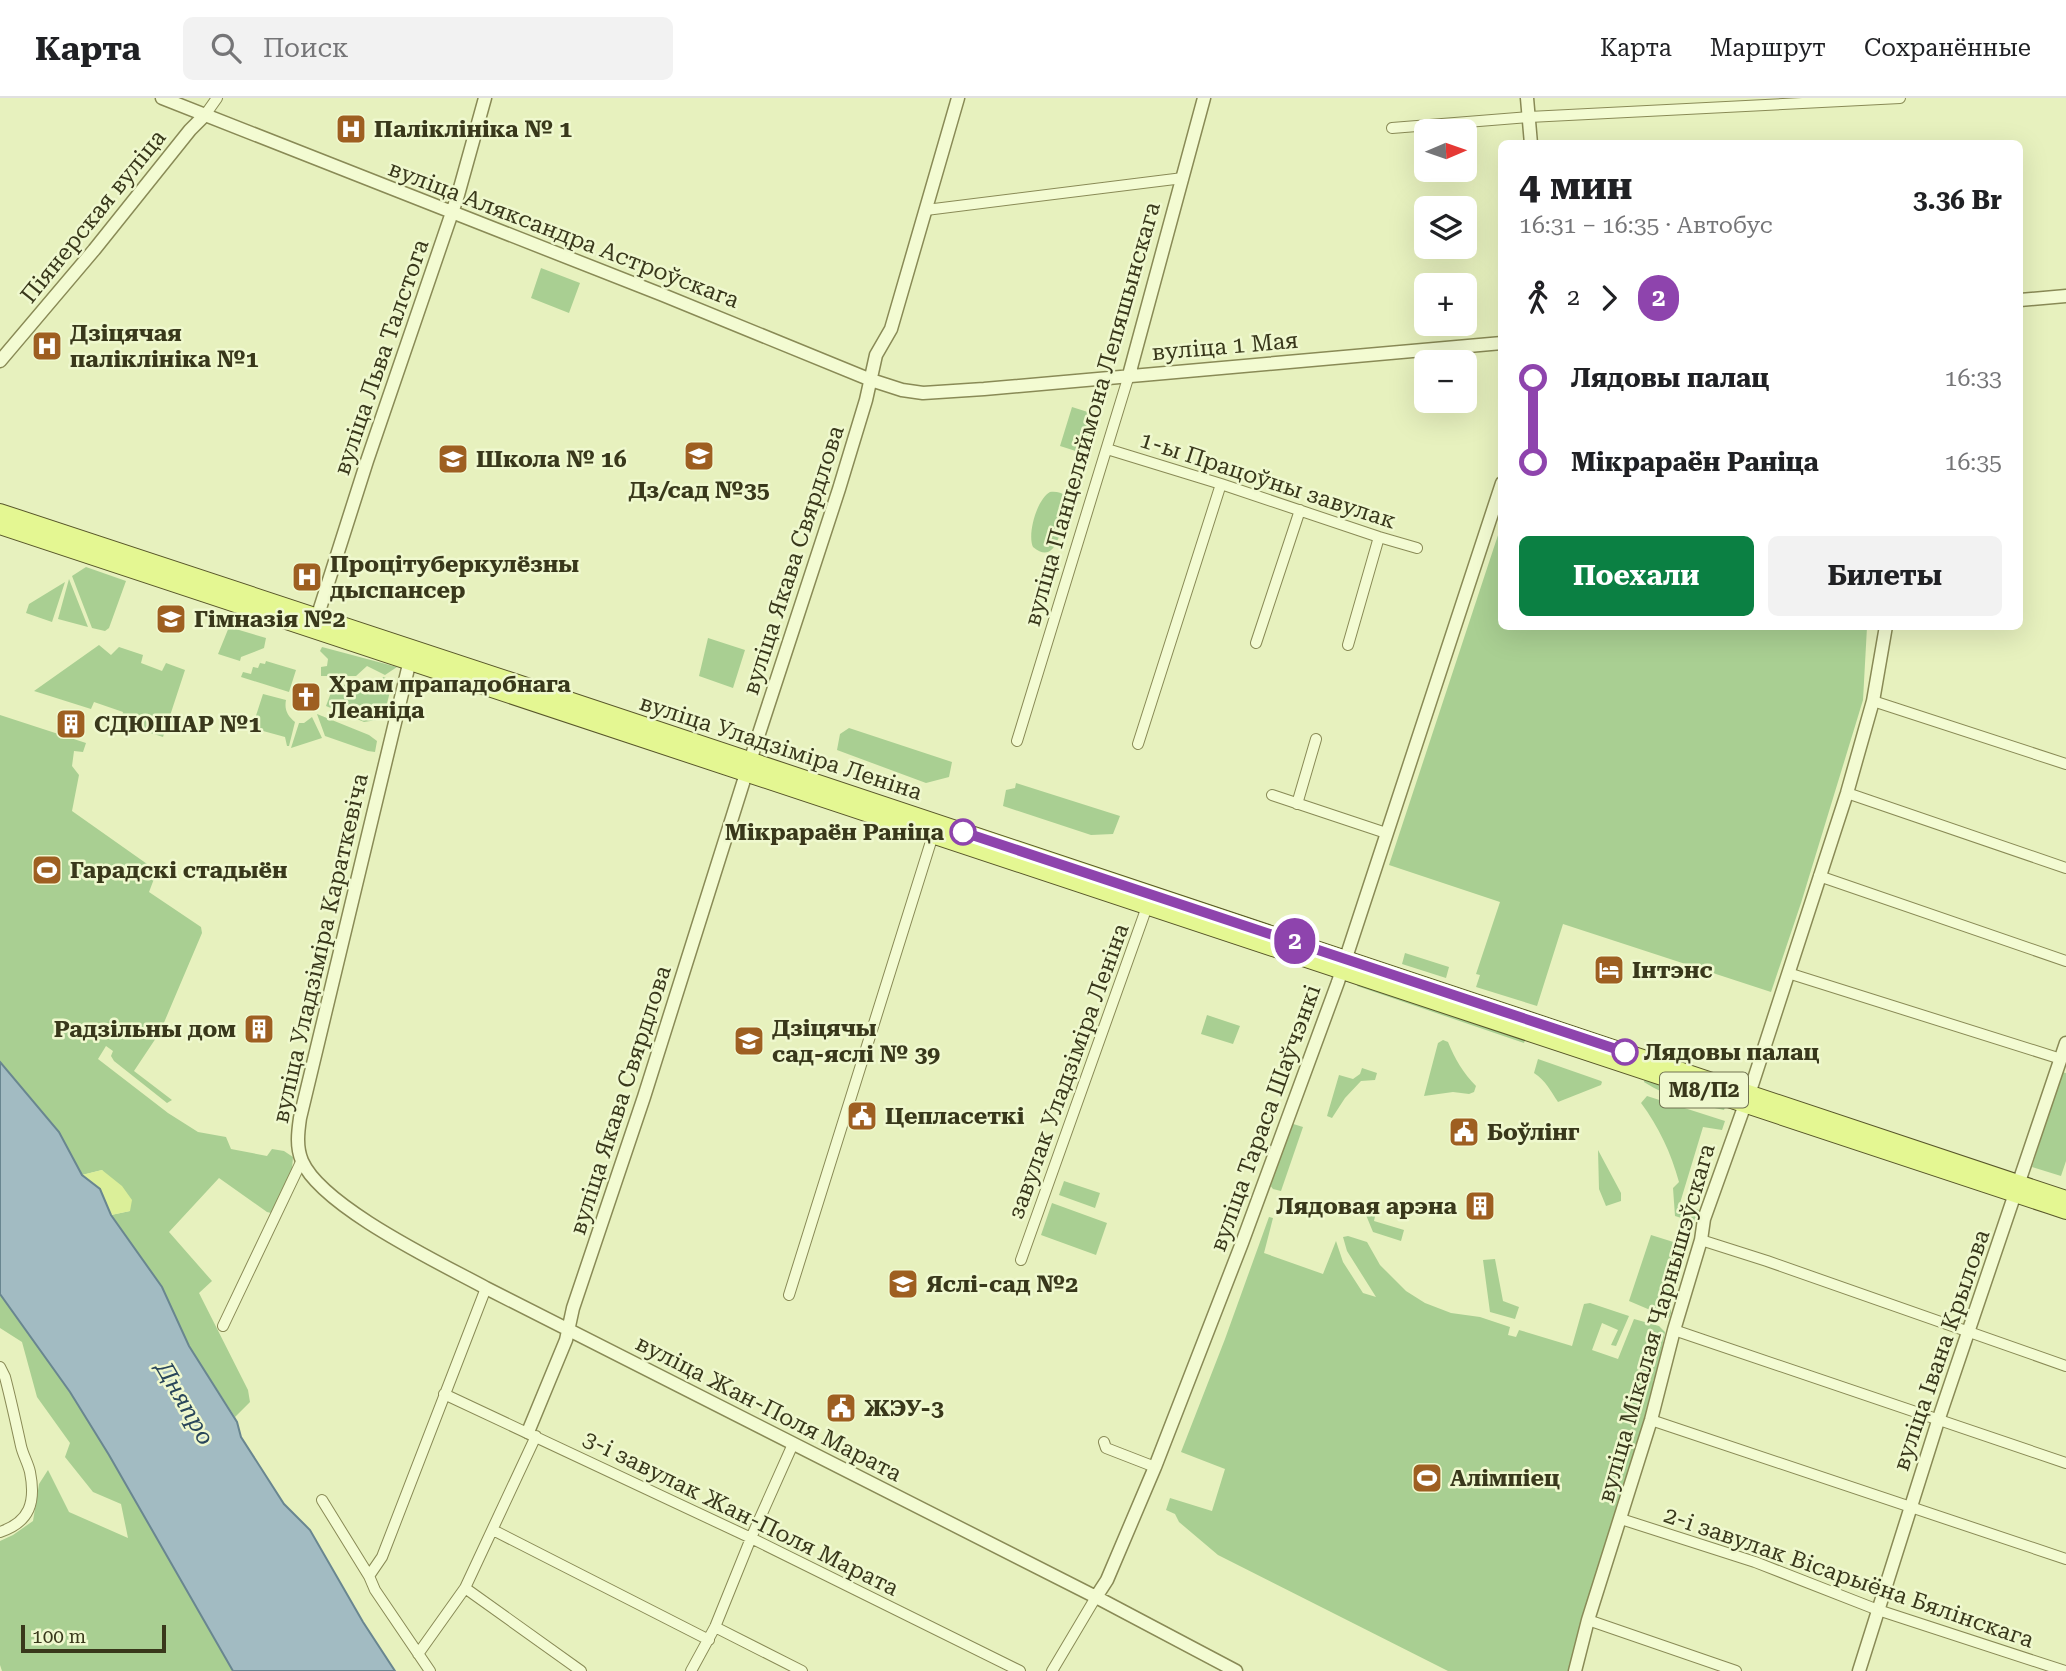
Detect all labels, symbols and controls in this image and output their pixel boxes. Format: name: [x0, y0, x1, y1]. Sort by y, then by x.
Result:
search box: [183, 17, 673, 80]
text: Карта: [35, 29, 141, 68]
icon: search: [207, 29, 245, 67]
text: Поиск: [263, 33, 349, 63]
text: Карта: [1600, 34, 1672, 62]
text: Маршрут: [1710, 34, 1826, 62]
text: Сохранённые: [1864, 34, 2031, 62]
hospital icon: Паліклініка № 1: [334, 112, 368, 146]
place label: Паліклініка № 1: [374, 116, 572, 143]
north arrow: [1414, 119, 1477, 182]
map controls: [1414, 119, 1477, 413]
street label: Піянерская вуліца: [15, 124, 172, 308]
street label: вуліца Аляксандра Астроўскага: [385, 155, 744, 314]
text: 4 мин: [1519, 164, 1633, 208]
text: 3.36 Br: [1913, 185, 2002, 215]
button: layers: [1414, 196, 1477, 259]
street label: вуліца Панцеляймона Лепяшынскага: [1019, 199, 1166, 629]
text: 16:31 – 16:35 · Автобус: [1519, 212, 1773, 239]
street label: вуліца Льва Талстога: [328, 235, 435, 479]
button: +: [1414, 273, 1477, 336]
icon: walk: [1519, 279, 1557, 317]
icon: forward: [1590, 279, 1628, 317]
text: 2: [1567, 284, 1580, 311]
text: 2: [1652, 284, 1665, 312]
place label: Дзіцячая паліклініка №1: [70, 320, 259, 373]
street label: вуліца 1 Мая: [1151, 327, 1299, 366]
hospital icon: Дзіцячая паліклініка №1: [30, 329, 64, 363]
button: −: [1414, 350, 1477, 413]
text: Лядовы палац: [1571, 363, 1769, 393]
text: 16:33: [1945, 365, 2002, 392]
street label: вуліца Якава Свярдлова: [737, 422, 850, 698]
street label: 1-ы Працоўны завулак: [1136, 426, 1400, 535]
school or university icon: Дз/сад №35: [682, 439, 716, 473]
school or university icon: Школа № 16: [436, 442, 470, 476]
place label: Школа № 16: [476, 446, 627, 473]
text: Мікрараён Раніца: [1571, 447, 1819, 477]
text: 16:35: [1945, 449, 2002, 476]
place label: Дз/сад №35: [628, 477, 770, 504]
button: Поехали: [1519, 536, 1754, 616]
button: Билеты: [1768, 536, 2002, 616]
place label: Процітуберкулёзны дыспансер: [330, 551, 579, 604]
hospital icon: Процітуберкулёзны дыспансер: [290, 560, 324, 594]
school or university icon: Гімназія №2: [154, 602, 188, 636]
place label: Гімназія №2: [194, 606, 346, 633]
place label: Храм прападобнага Леаніда: [329, 671, 571, 724]
church icon: Храм прападобнага Леаніда: [289, 680, 323, 714]
street label: вуліца Уладзіміра Леніна: [636, 689, 926, 806]
building icon: СДЮШАР №1: [54, 707, 88, 741]
place label: СДЮШАР №1: [94, 711, 262, 738]
street label: вуліца Уладзіміра Караткевіча: [267, 770, 374, 1126]
place label: Мікрараён Раніца: [725, 819, 944, 846]
marker: Мікрараён Раніца: [950, 819, 976, 845]
sports icon: Гарадскі стадыён: [30, 853, 64, 887]
place label: Гарадскі стадыён: [70, 857, 288, 884]
line badge: 2: [1272, 918, 1318, 964]
street label: завулак Уладзіміра Леніна: [1002, 919, 1135, 1223]
text: 2: [1288, 927, 1302, 955]
hotel icon: Інтэнс: [1592, 953, 1626, 987]
place label: Інтэнс: [1632, 957, 1713, 984]
street label: вуліца Якава Свярдлова: [564, 962, 677, 1238]
street label: вуліца Тараса Шаўчэнкі: [1205, 981, 1326, 1255]
building icon: Радзільны дом: [242, 1012, 276, 1046]
place label: Дзіцячы сад-яслі № 39: [772, 1015, 940, 1068]
place label: Радзільны дом: [54, 1016, 236, 1043]
school or university icon: Дзіцячы сад-яслі № 39: [732, 1024, 766, 1058]
marker: Лядовы палац: [1612, 1039, 1638, 1065]
place label: Лядовы палац: [1644, 1039, 1820, 1066]
road number: М8/П2: [1660, 1072, 1748, 1108]
public building icon: Цепласеткі: [845, 1099, 879, 1133]
place label: Цепласеткі: [885, 1103, 1025, 1130]
public building icon: Боўлінг: [1447, 1115, 1481, 1149]
place label: Боўлінг: [1487, 1119, 1580, 1146]
street label: вуліца Мікалая Чарнышэўскага: [1592, 1140, 1721, 1506]
building icon: Лядовая арэна: [1463, 1189, 1497, 1223]
place label: Лядовая арэна: [1276, 1193, 1457, 1220]
street label: вуліца Івана Крылова: [1888, 1226, 1996, 1474]
school or university icon: Яслі-сад №2: [886, 1267, 920, 1301]
place label: Яслі-сад №2: [926, 1271, 1078, 1298]
street label: вуліца Жан-Поля Марата: [631, 1329, 907, 1488]
water label: Дняпро: [149, 1355, 220, 1450]
public building icon: ЖЭУ-3: [824, 1391, 858, 1425]
place label: ЖЭУ-3: [864, 1395, 944, 1422]
street label: 3-і завулак Жан-Поля Марата: [579, 1425, 903, 1602]
sports icon: Алімпіец: [1410, 1461, 1444, 1495]
place label: Алімпіец: [1450, 1465, 1560, 1492]
street label: 2-і завулак Вісарыёна Бялінскага: [1660, 1501, 2038, 1654]
scale bar: [21, 1622, 166, 1654]
text: 100 m: [32, 1625, 86, 1648]

